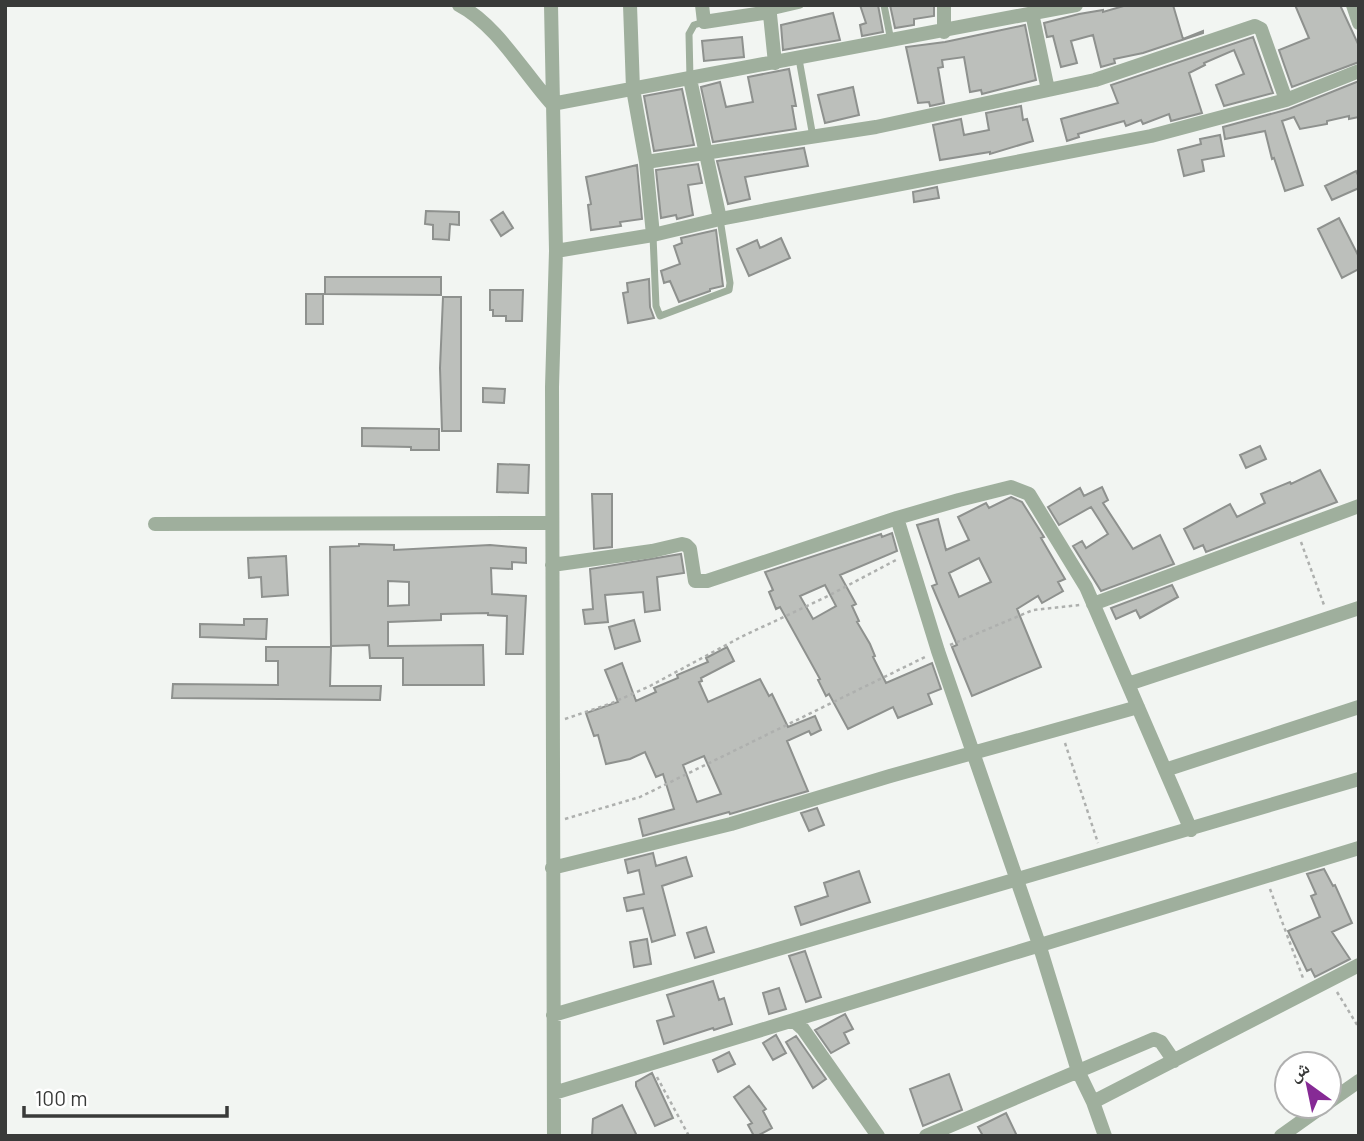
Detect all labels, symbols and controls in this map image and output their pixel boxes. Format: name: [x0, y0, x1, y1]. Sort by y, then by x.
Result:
north arrow: [1273, 1050, 1343, 1120]
text: ش: [1284, 1055, 1314, 1086]
scale bar: [24, 1074, 228, 1118]
text: 100 m: [35, 1085, 88, 1110]

